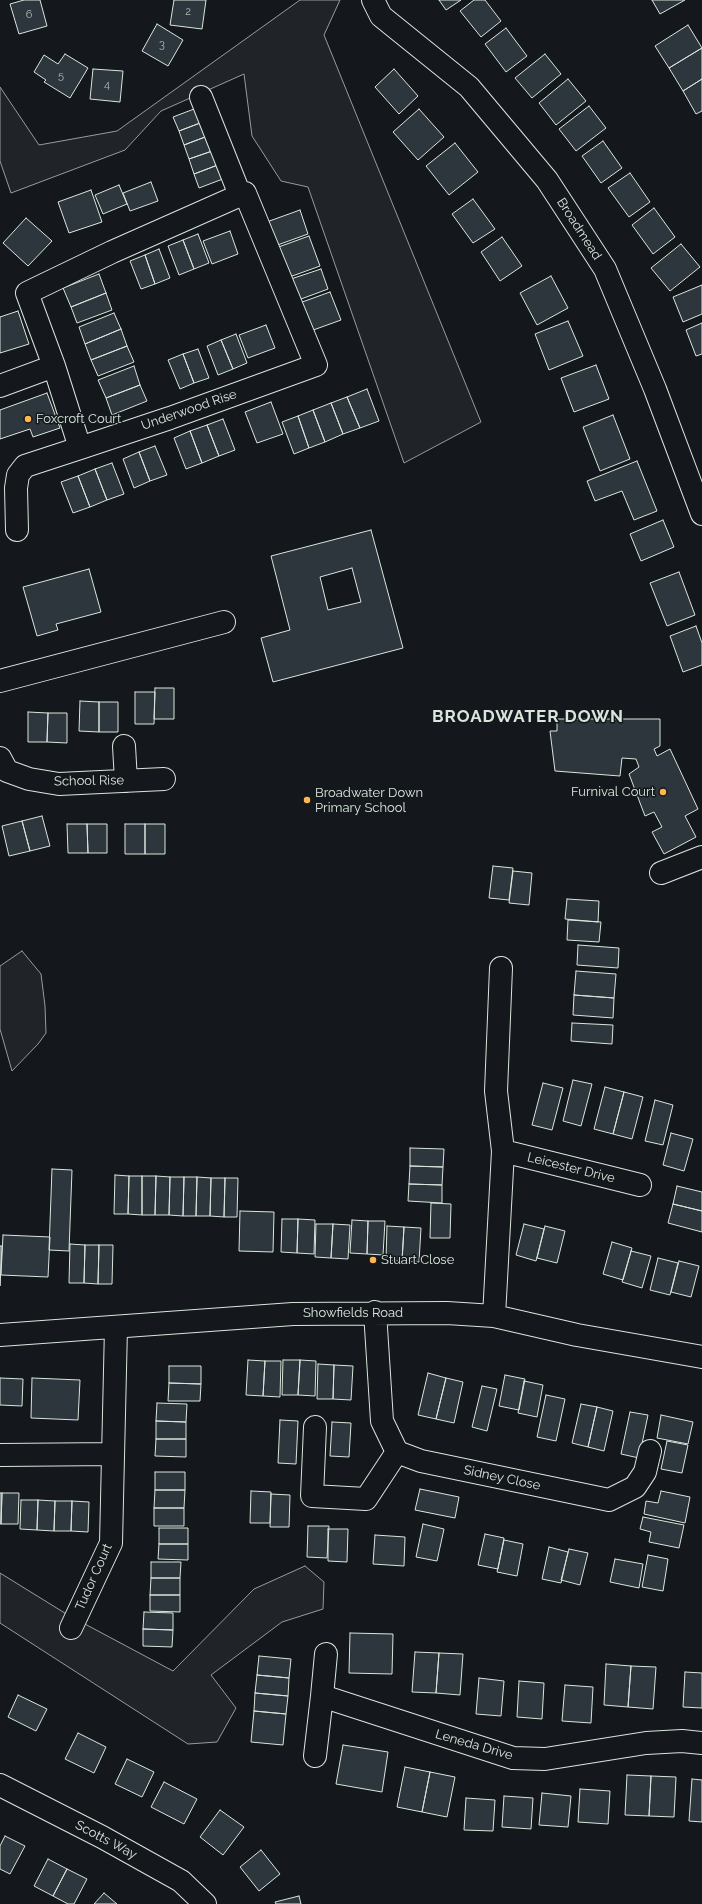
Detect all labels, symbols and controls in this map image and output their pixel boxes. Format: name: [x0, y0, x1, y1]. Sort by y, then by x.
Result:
house number: 2: [185, 5, 191, 19]
house number: 6: [26, 8, 32, 22]
house number: 3: [159, 38, 165, 52]
house number: 5: [58, 69, 64, 83]
house number: 4: [104, 78, 110, 92]
street label: Broadmead: [553, 195, 605, 263]
street label: Underwood Rise: [139, 386, 239, 434]
place label: Foxcroft Court: [36, 411, 121, 427]
marker: Foxcroft Court: [23, 414, 33, 424]
district label: BROADWATER DOWN: [432, 707, 624, 727]
street label: School Rise: [54, 773, 124, 789]
place label: Furnival Court: [571, 784, 655, 800]
place label: Broadwater Down Primary School: [315, 785, 423, 816]
marker: Furnival Court: [658, 787, 668, 797]
marker: Broadwater Down Primary School: [302, 795, 312, 805]
street label: Leicester Drive: [526, 1150, 616, 1186]
place label: Stuart Close: [381, 1252, 454, 1268]
marker: Stuart Close: [368, 1255, 378, 1265]
street label: Showfields Road: [303, 1305, 403, 1321]
street label: Sidney Close: [462, 1462, 542, 1494]
street label: Tudor Court: [72, 1541, 116, 1613]
street label: Leneda Drive: [434, 1727, 514, 1763]
street label: Scotts Way: [72, 1817, 140, 1863]

